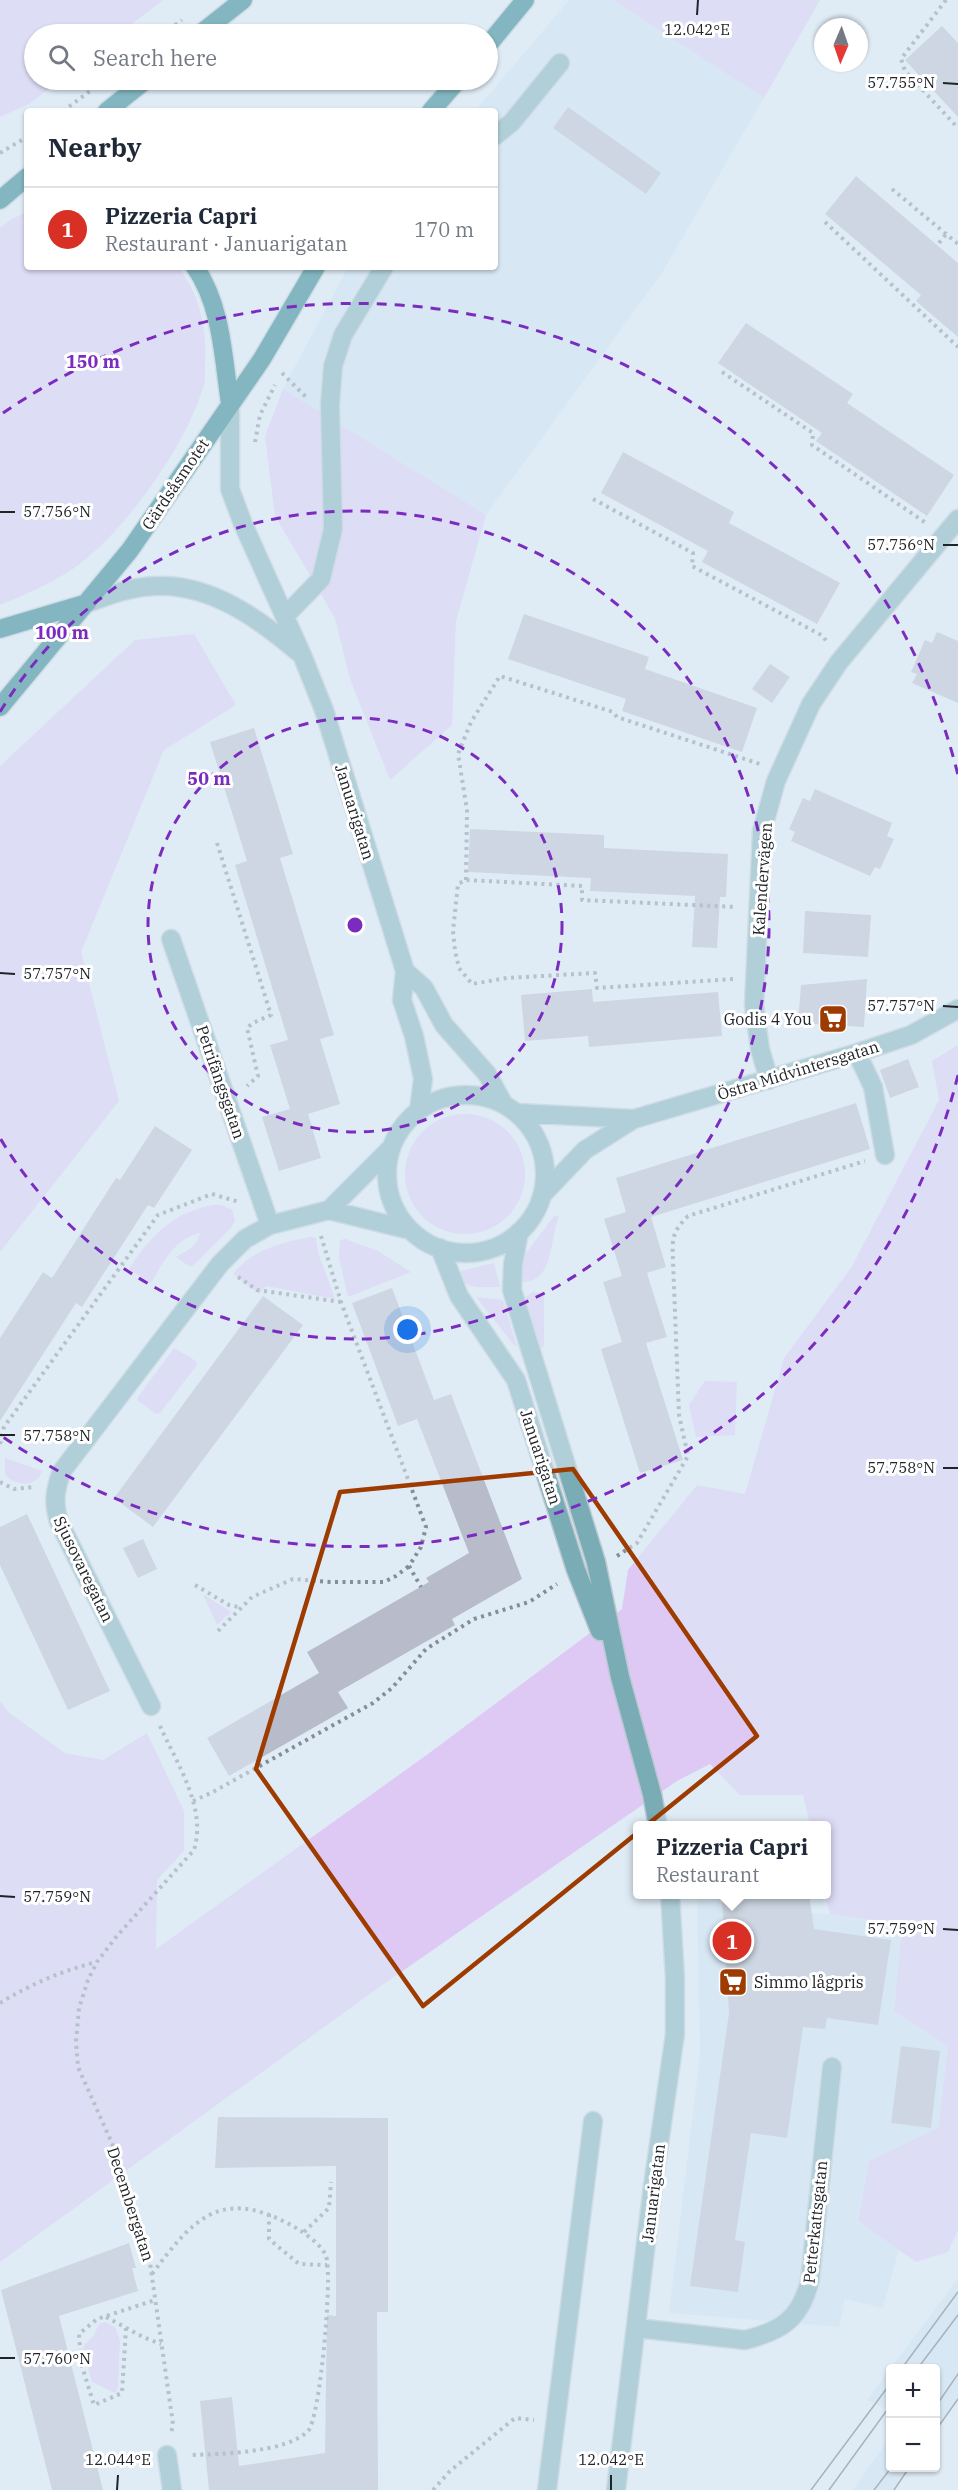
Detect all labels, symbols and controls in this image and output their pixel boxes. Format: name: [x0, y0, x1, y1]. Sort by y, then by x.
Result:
north arrow: [814, 18, 868, 72]
text: 12.042°E: [664, 20, 730, 39]
search box: [24, 24, 498, 90]
icon: search: [45, 41, 78, 74]
text: Search here: [93, 43, 217, 72]
text: 57.755°N: [867, 73, 935, 92]
text: Nearby: [48, 130, 142, 164]
text: Pizzeria Capri: [105, 201, 257, 230]
text: 1: [62, 216, 74, 243]
text: 170 m: [414, 216, 474, 243]
text: Restaurant · Januarigatan: [105, 230, 348, 257]
text: 150 m: [66, 350, 121, 373]
street label: Gärdsåsmotet: [137, 434, 213, 533]
text: 57.756°N: [23, 502, 91, 521]
text: 57.756°N: [867, 535, 935, 554]
text: 100 m: [35, 621, 90, 644]
street label: Januarigatan: [331, 762, 379, 862]
text: 50 m: [187, 767, 231, 790]
street label: Kalendervägen: [748, 822, 776, 936]
centre of rings: [345, 915, 365, 935]
text: 57.757°N: [23, 964, 91, 983]
text: 57.757°N: [867, 996, 935, 1015]
supermarket icon: Godis 4 You: [817, 1003, 849, 1035]
place label: Godis 4 You: [724, 1009, 812, 1029]
street label: Petrifängsgatan: [192, 1023, 250, 1141]
street label: Östra Midvintersgatan: [715, 1036, 881, 1104]
your location: [393, 1315, 422, 1344]
street label: Januarigatan: [516, 1407, 566, 1507]
text: 57.758°N: [23, 1426, 91, 1445]
text: 57.758°N: [867, 1458, 935, 1477]
street label: Sjusovaregatan: [50, 1513, 118, 1625]
popup: [633, 1821, 831, 1899]
text: Pizzeria Capri: [656, 1832, 808, 1861]
text: Restaurant: [656, 1861, 759, 1888]
text: 57.759°N: [23, 1887, 91, 1906]
pin: 1: [712, 1918, 752, 1964]
text: 57.759°N: [867, 1919, 935, 1938]
supermarket icon: Simmo lågpris: [717, 1966, 749, 1998]
place label: Simmo lågpris: [754, 1972, 864, 1992]
street label: Januarigatan: [637, 2143, 669, 2243]
street label: Decembergatan: [103, 2144, 159, 2264]
street label: Petterkattsgatan: [799, 2159, 831, 2285]
text: 57.760°N: [23, 2349, 91, 2368]
map controls: [886, 2364, 940, 2472]
button: +: [886, 2364, 940, 2418]
button: −: [886, 2418, 940, 2472]
text: 12.044°E: [85, 2450, 151, 2469]
text: 12.042°E: [578, 2450, 644, 2469]

